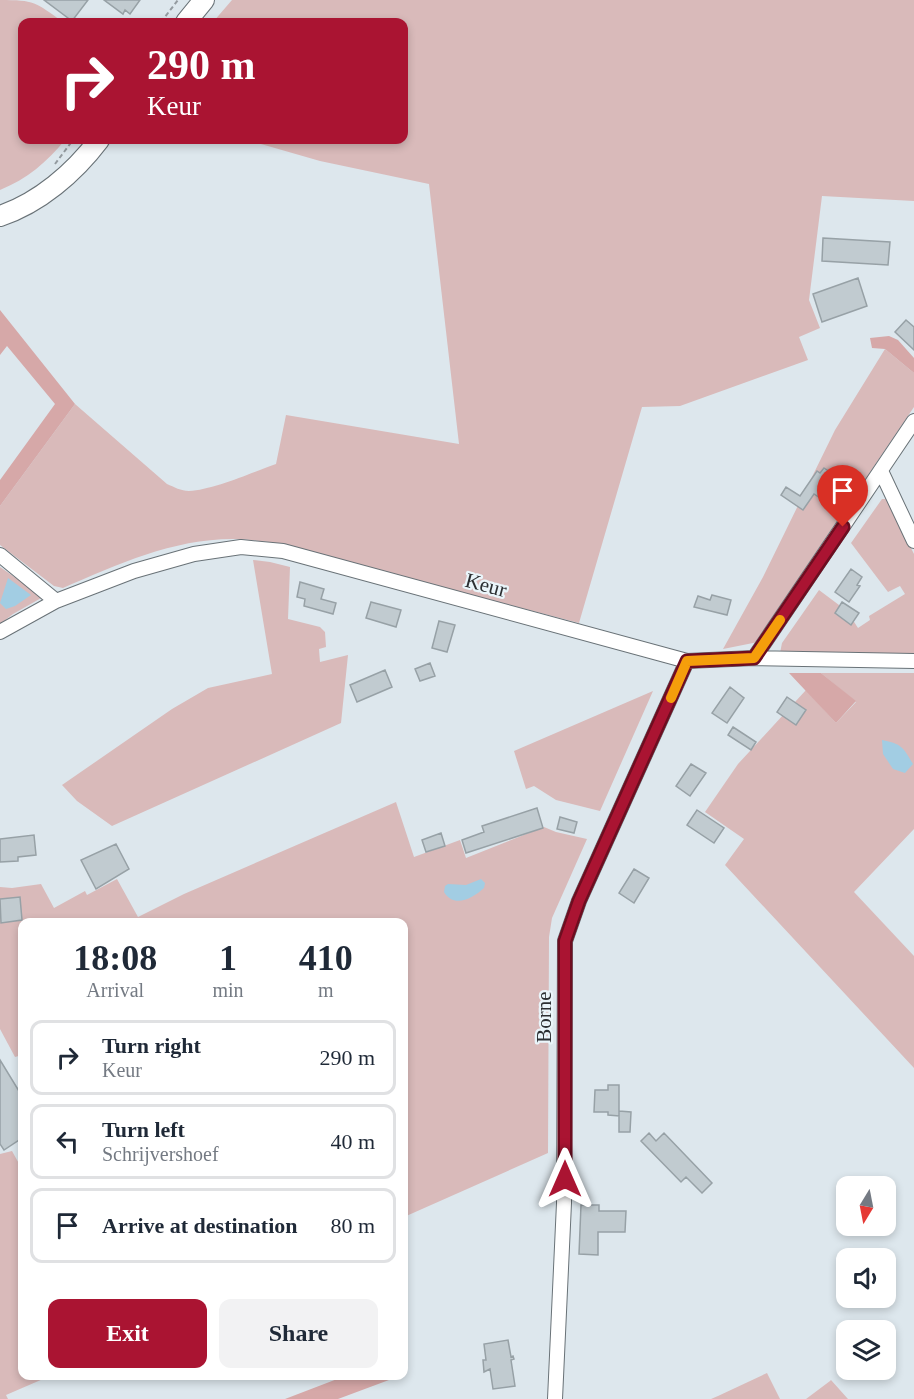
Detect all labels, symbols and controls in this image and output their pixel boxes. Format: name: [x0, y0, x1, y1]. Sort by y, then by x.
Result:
icon: right: [48, 42, 126, 120]
text: 290 m: [147, 42, 256, 88]
text: Keur: [147, 91, 201, 121]
pin: [817, 465, 868, 527]
icon: arrive: [826, 474, 859, 507]
street label: Keur: [463, 568, 509, 602]
text: 18:08: [73, 938, 157, 978]
text: 1: [219, 938, 237, 978]
text: 410: [299, 938, 353, 978]
text: Arrival: [86, 979, 144, 1001]
text: min: [212, 979, 244, 1001]
text: m: [318, 979, 334, 1001]
street label: Borne: [532, 991, 556, 1043]
text: Turn right: [102, 1033, 201, 1058]
icon: right: [51, 1041, 84, 1074]
text: 290 m: [319, 1045, 375, 1070]
text: Keur: [102, 1059, 142, 1081]
text: Turn left: [102, 1117, 185, 1142]
icon: left: [51, 1125, 84, 1158]
text: 40 m: [330, 1129, 375, 1154]
text: Schrijvershoef: [102, 1143, 219, 1165]
position arrow: [533, 1147, 597, 1211]
north arrow: [836, 1176, 896, 1236]
map controls: [836, 1176, 896, 1380]
icon: arrive: [51, 1209, 84, 1242]
text: Arrive at destination: [102, 1213, 298, 1238]
text: 80 m: [330, 1213, 375, 1238]
button: sound: [836, 1248, 896, 1308]
button: Exit: [48, 1299, 207, 1368]
button: Share: [219, 1299, 378, 1368]
button: layers: [836, 1320, 896, 1380]

